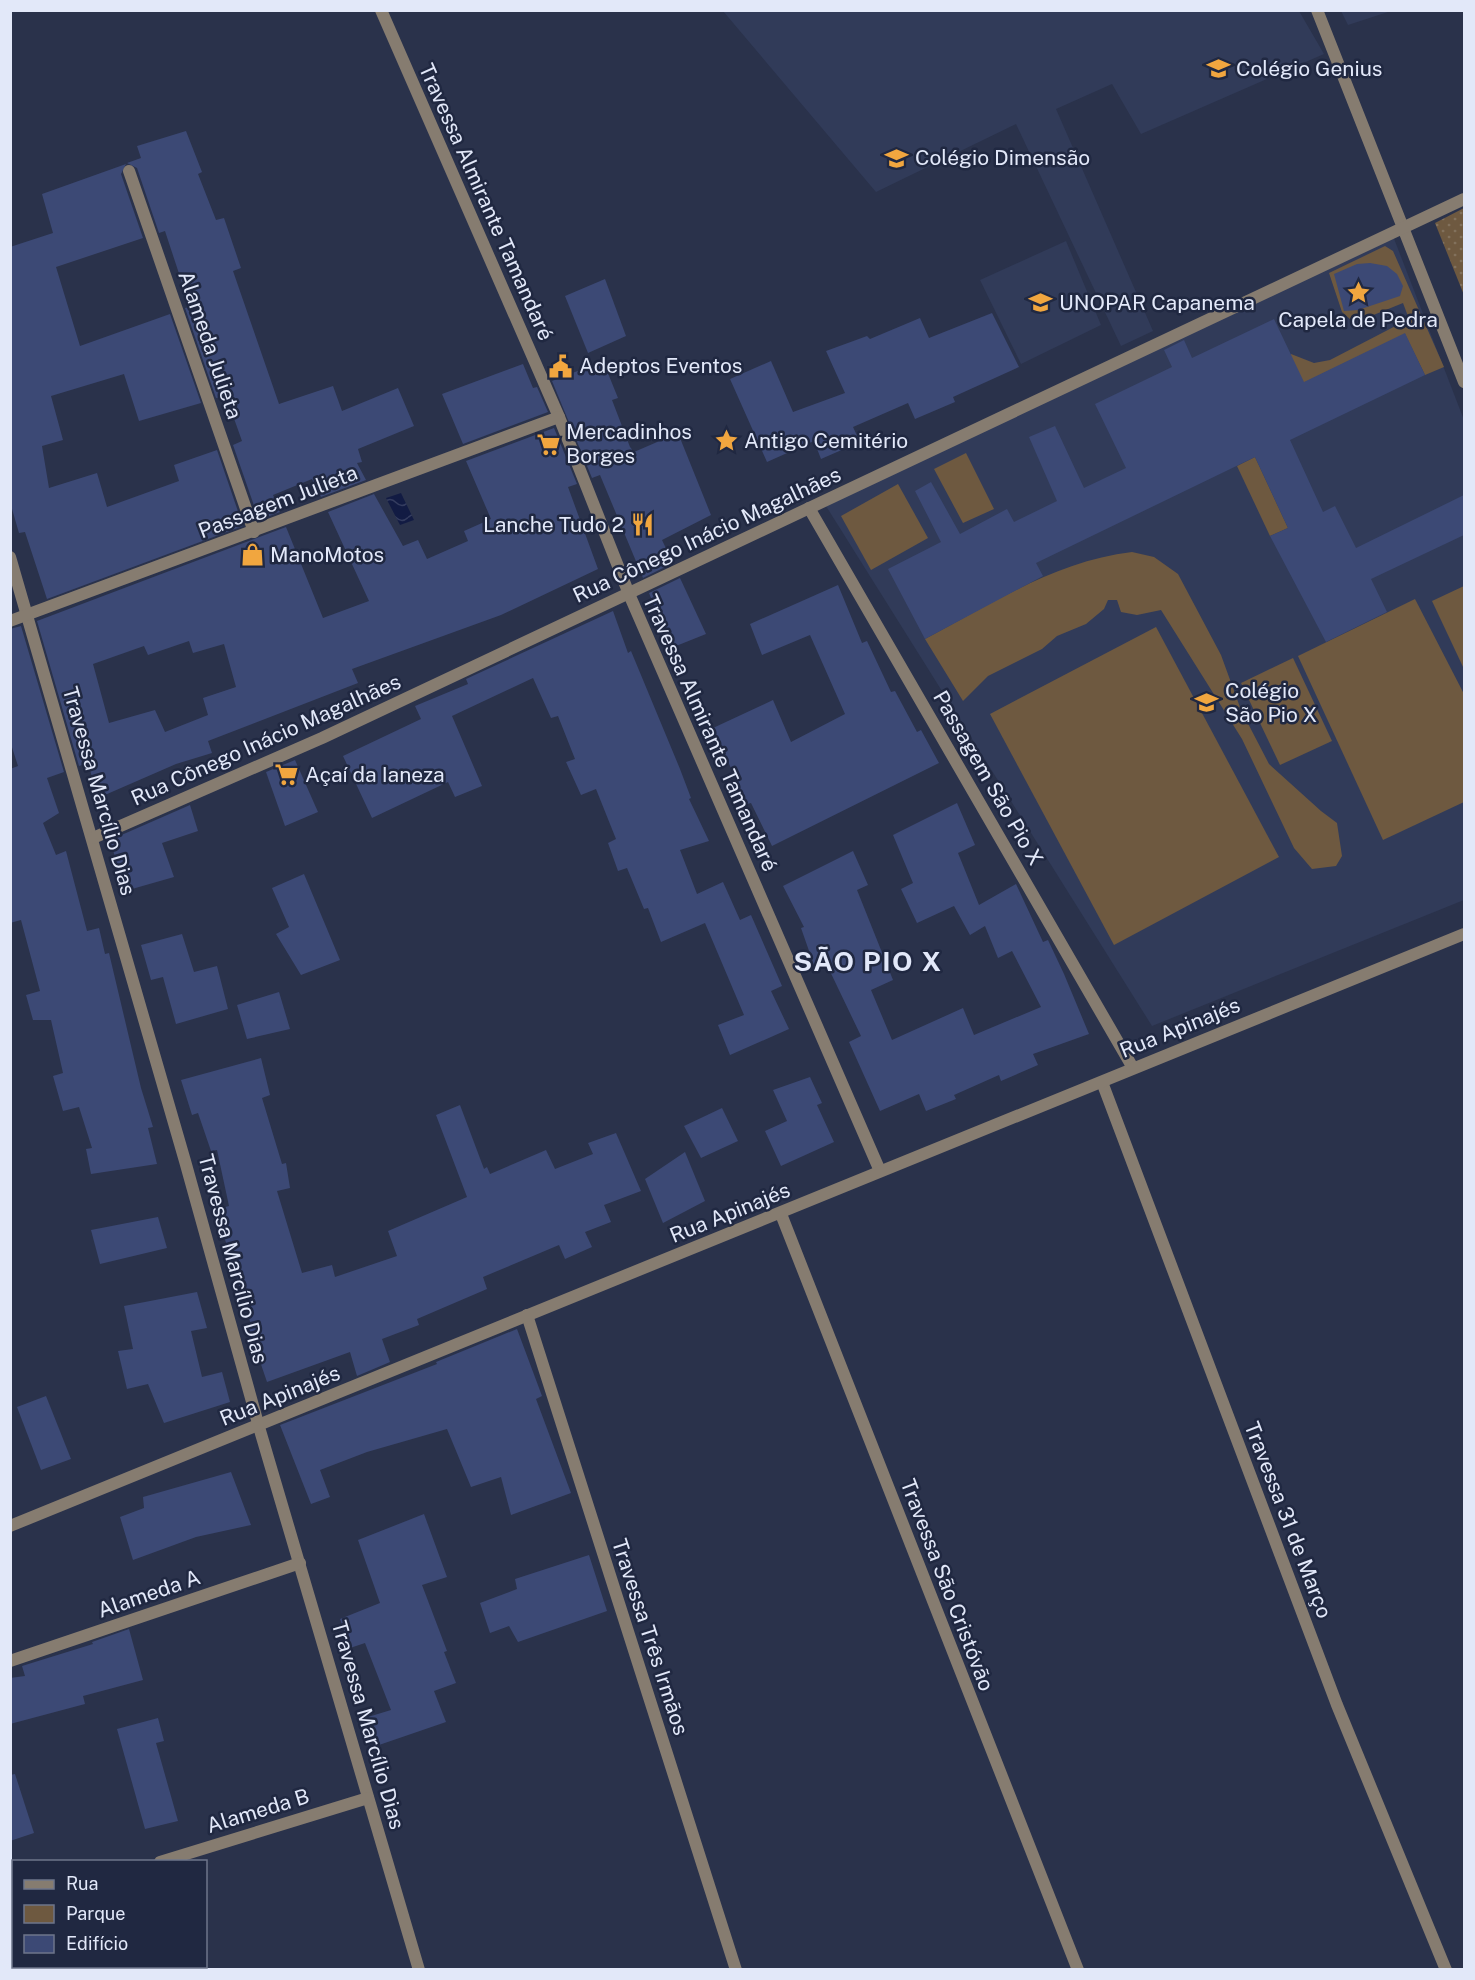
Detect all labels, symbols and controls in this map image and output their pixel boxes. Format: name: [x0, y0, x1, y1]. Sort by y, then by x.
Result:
school or university icon: Colégio Genius: [1205, 56, 1231, 82]
place label: Colégio Genius: [1236, 56, 1383, 81]
street label: Travessa Almirante Tamandaré: [414, 60, 559, 344]
school or university icon: Colégio Dimensão: [884, 145, 910, 171]
place label: Colégio Dimensão: [915, 145, 1090, 170]
street label: Alameda Julieta: [173, 267, 248, 422]
place icon: Capela de Pedra: [1345, 279, 1371, 305]
school or university icon: UNOPAR Capanema: [1028, 290, 1054, 316]
place label: UNOPAR Capanema: [1059, 290, 1255, 315]
place label: Capela de Pedra: [1278, 307, 1438, 332]
public building icon: Adeptos Eventos: [548, 353, 574, 379]
place label: Adeptos Eventos: [579, 353, 742, 378]
place label: Mercadinhos Borges: [566, 419, 692, 468]
place icon: Antigo Cemitério: [713, 428, 739, 454]
place label: Antigo Cemitério: [744, 428, 908, 453]
supermarket icon: Mercadinhos Borges: [535, 431, 561, 457]
street label: Passagem Julieta: [195, 460, 361, 543]
street label: Rua Cônego Inácio Magalhães: [569, 461, 845, 608]
place label: Lanche Tudo 2: [483, 512, 624, 537]
restaurant icon: Lanche Tudo 2: [629, 512, 655, 538]
shop icon: ManoMotos: [239, 542, 265, 568]
place label: ManoMotos: [270, 542, 384, 567]
street label: Travessa Almirante Tamandaré: [638, 591, 783, 875]
street label: Rua Cônego Inácio Magalhães: [127, 669, 405, 810]
place label: Colégio São Pio X: [1225, 678, 1317, 727]
street label: Travessa Marcílio Dias: [58, 684, 141, 898]
street label: Passagem São Pio X: [928, 686, 1049, 870]
school or university icon: Colégio São Pio X: [1194, 690, 1220, 716]
supermarket icon: Açaí da Ianeza: [274, 762, 300, 788]
place label: Açaí da Ianeza: [305, 762, 445, 787]
district label: SÃO PIO X: [793, 945, 943, 977]
street label: Rua Apinajés: [1116, 992, 1244, 1063]
street label: Travessa Marcílio Dias: [193, 1151, 273, 1366]
street label: Rua Apinajés: [666, 1177, 794, 1248]
street label: Rua Apinajés: [216, 1360, 344, 1431]
street label: Travessa 31 de Março: [1239, 1418, 1337, 1622]
street label: Travessa São Cristóvão: [895, 1475, 999, 1694]
street label: Travessa Três Irmãos: [607, 1536, 694, 1738]
street label: Alameda A: [94, 1564, 204, 1623]
street label: Travessa Marcílio Dias: [327, 1618, 410, 1832]
street label: Alameda B: [203, 1783, 312, 1838]
legend: [12, 1860, 207, 1968]
text: Rua: [66, 1873, 98, 1894]
text: Parque: [66, 1903, 126, 1924]
text: Edifício: [66, 1933, 128, 1954]

